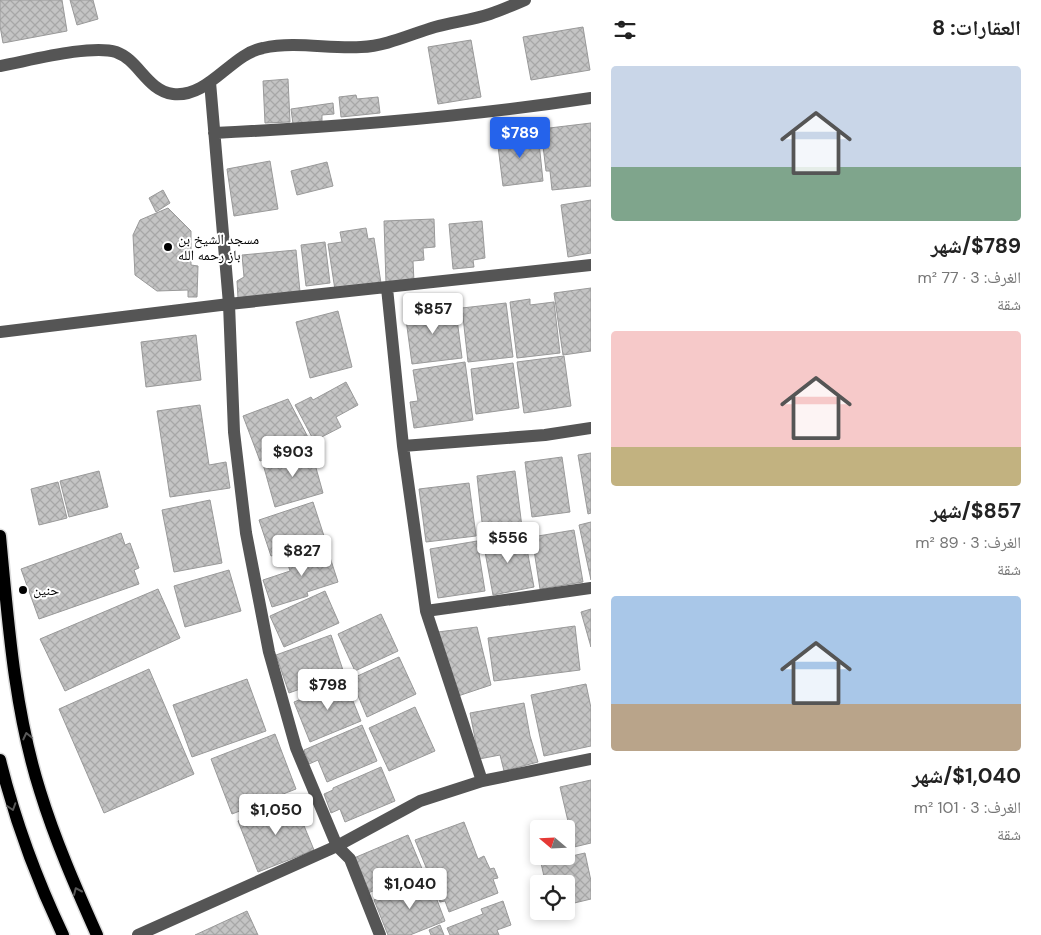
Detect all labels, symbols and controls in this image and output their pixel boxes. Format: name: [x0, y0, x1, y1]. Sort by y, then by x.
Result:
text: العقارات: 8: [932, 14, 1021, 42]
icon: filters: [611, 16, 639, 44]
icon: home: [771, 98, 861, 188]
pin: $789: [490, 116, 550, 159]
text: $789: [501, 122, 539, 143]
place label: مسجد الشيخ بن باز رحمه الله: [178, 230, 259, 264]
text: $789/شهر: [931, 232, 1021, 260]
marker: مسجد الشيخ بن باز رحمه الله: [162, 241, 174, 253]
text: الغرف: 3 · 77 m²: [918, 267, 1021, 288]
pin: $857: [403, 292, 463, 335]
text: شقة: [997, 294, 1021, 315]
text: $857: [414, 298, 452, 319]
icon: home: [771, 363, 861, 453]
pin: $903: [263, 436, 323, 478]
text: $903: [273, 441, 313, 462]
text: $857/شهر: [931, 497, 1021, 525]
pin: $556: [478, 522, 538, 564]
text: $556: [488, 527, 528, 548]
text: الغرف: 3 · 89 m²: [915, 532, 1021, 553]
pin: $827: [272, 534, 332, 577]
text: $827: [283, 540, 321, 561]
text: شقة: [997, 559, 1021, 580]
place label: حنين: [33, 581, 59, 599]
marker: حنين: [17, 584, 29, 596]
icon: home: [771, 628, 861, 718]
pin: $798: [298, 668, 358, 711]
text: $798: [309, 674, 347, 695]
one-way arrow: [22, 732, 33, 741]
text: $1,040/شهر: [912, 762, 1021, 790]
pin: $1,050: [235, 794, 317, 836]
text: الغرف: 3 · 101 m²: [914, 797, 1021, 818]
text: $1,050: [250, 799, 302, 820]
one-way arrow: [7, 802, 17, 810]
north arrow: [530, 820, 575, 865]
map controls: [530, 820, 575, 920]
text: شقة: [997, 824, 1021, 845]
pin: $1,040: [369, 868, 451, 910]
text: $1,040: [384, 873, 436, 894]
button: locate: [530, 875, 575, 920]
one-way arrow: [73, 887, 84, 896]

